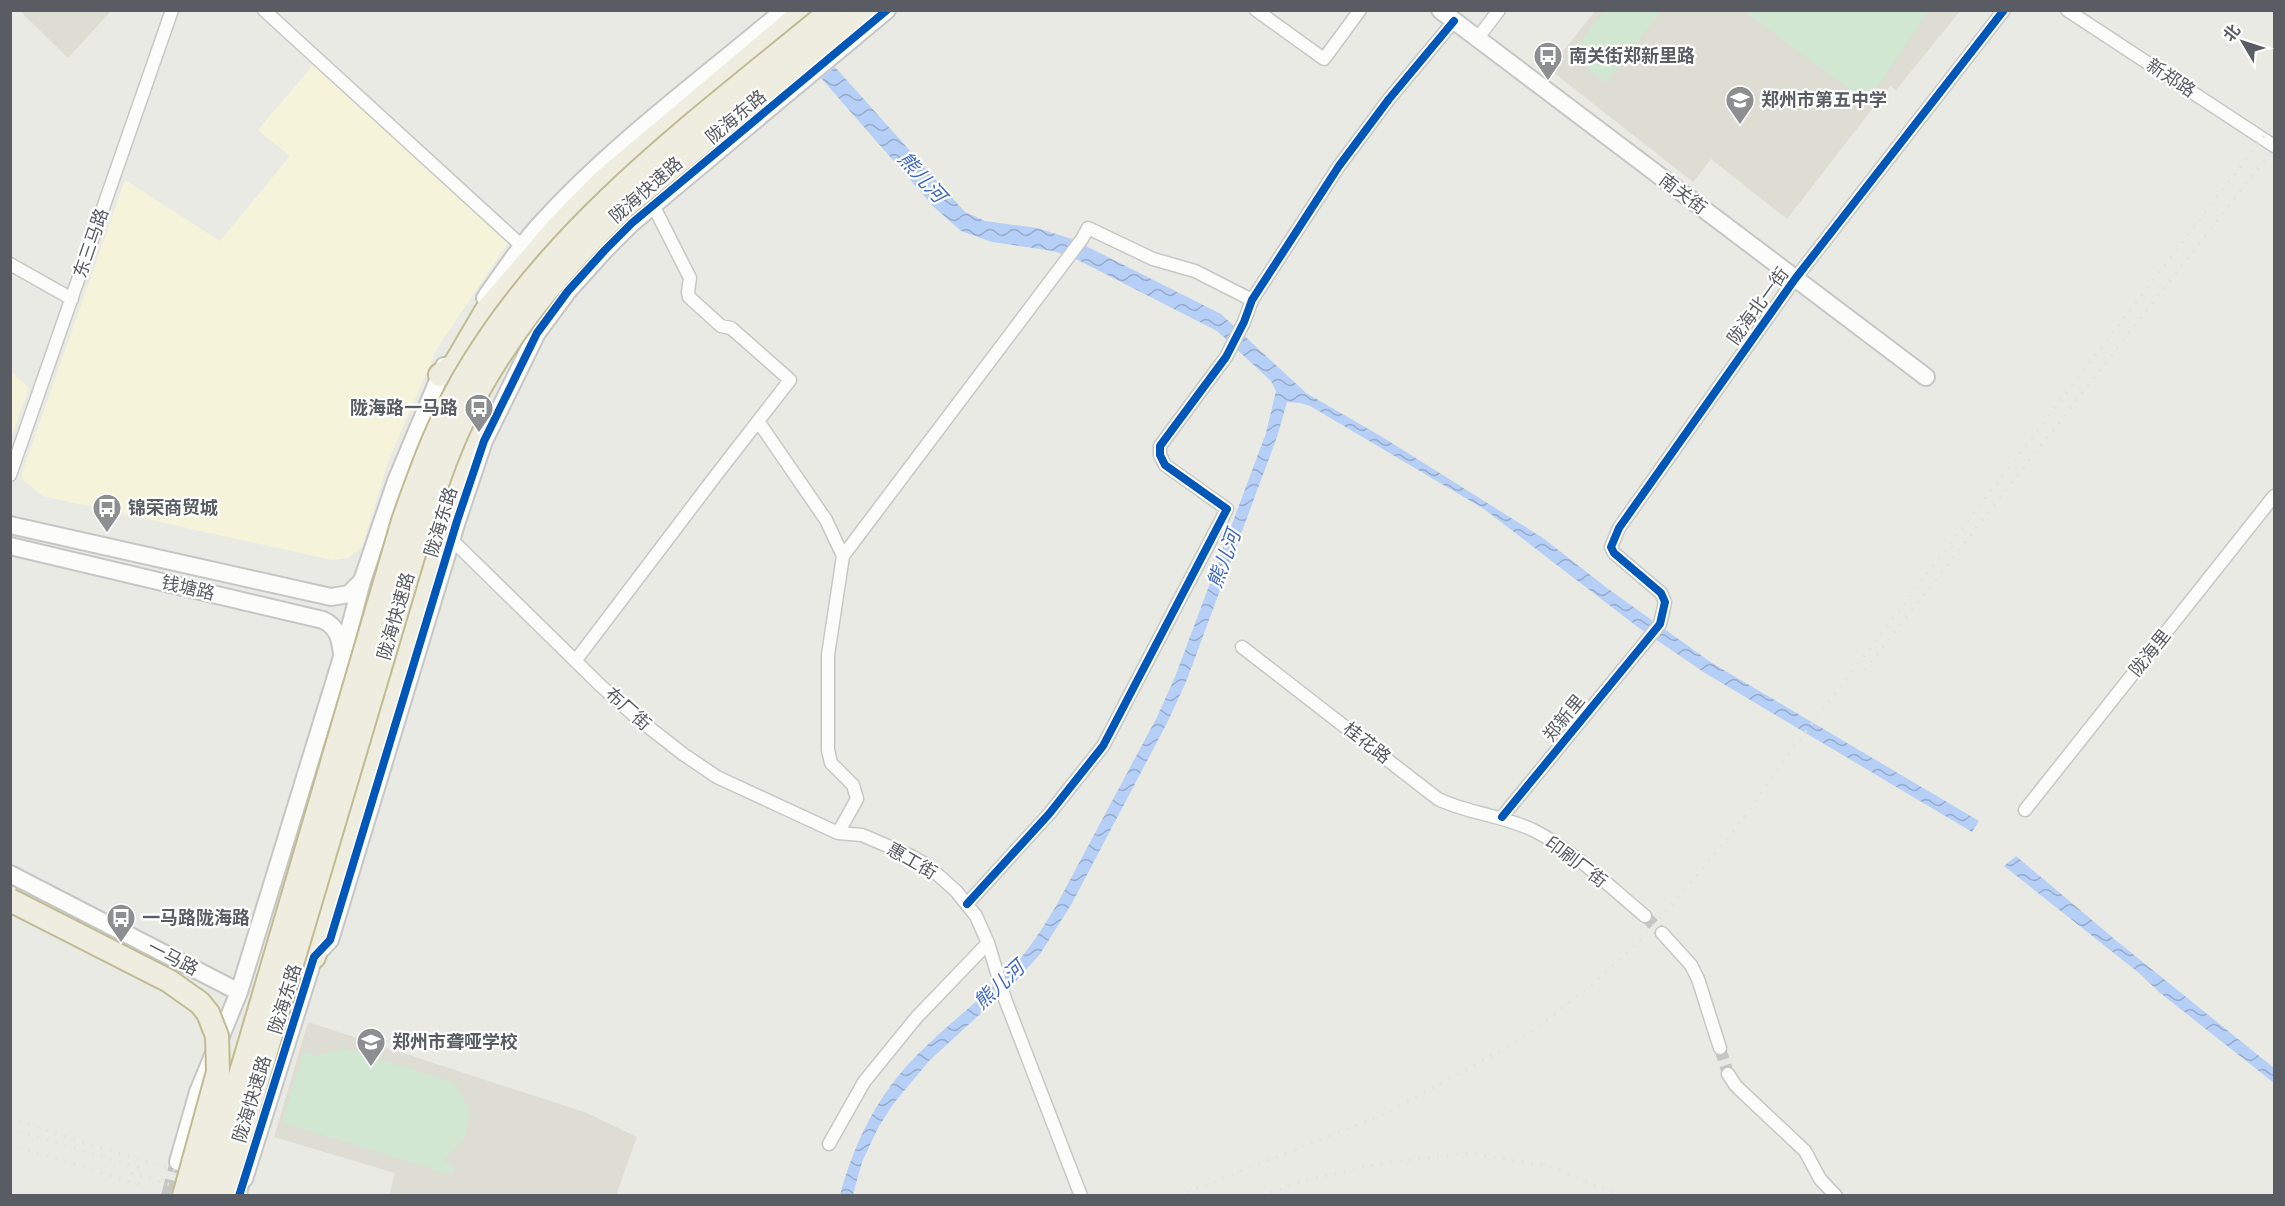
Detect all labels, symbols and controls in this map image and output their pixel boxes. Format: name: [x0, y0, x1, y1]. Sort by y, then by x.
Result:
north arrow: [2213, 12, 2273, 72]
text: 北: [2220, 21, 2243, 44]
bus stop icon: 南关街郑新里路: [1532, 40, 1564, 82]
place label: 南关街郑新里路: [1569, 46, 1695, 66]
street label: 新郑路: [2143, 55, 2199, 101]
school or university icon: 郑州市第五中学: [1724, 84, 1756, 126]
street label: 陇海东路: [702, 86, 770, 148]
place label: 郑州市第五中学: [1761, 90, 1887, 110]
water label: 熊儿河: [894, 147, 953, 210]
street label: 陇海快速路: [605, 153, 687, 227]
street label: 南关街: [1655, 170, 1711, 218]
street label: 东三马路: [70, 206, 112, 280]
street label: 陇海北一街: [1723, 264, 1793, 348]
bus stop icon: 陇海路一马路: [463, 392, 495, 434]
place label: 陇海路一马路: [350, 398, 458, 418]
street label: 陇海东路: [421, 485, 461, 559]
bus stop icon: 锦荣商贸城: [91, 492, 123, 534]
place label: 锦荣商贸城: [128, 498, 218, 518]
water label: 熊儿河: [1203, 523, 1246, 591]
street label: 陇海快速路: [374, 570, 418, 662]
street label: 钱塘路: [159, 572, 217, 604]
street label: 陇海里: [2125, 626, 2175, 680]
street label: 布厂街: [601, 684, 655, 734]
street label: 郑新里: [1539, 691, 1589, 745]
street label: 桂花路: [1340, 718, 1394, 768]
street label: 印刷厂街: [1541, 832, 1611, 892]
street label: 惠工街: [884, 839, 940, 883]
bus stop icon: 一马路陇海路: [105, 902, 137, 944]
place label: 一马路陇海路: [142, 908, 250, 928]
street label: 一马路: [144, 937, 202, 979]
water label: 熊儿河: [970, 954, 1031, 1014]
street label: 陇海东路: [265, 962, 305, 1036]
school or university icon: 郑州市聋哑学校: [355, 1026, 387, 1068]
place label: 郑州市聋哑学校: [392, 1032, 518, 1052]
street label: 陇海快速路: [229, 1053, 275, 1145]

